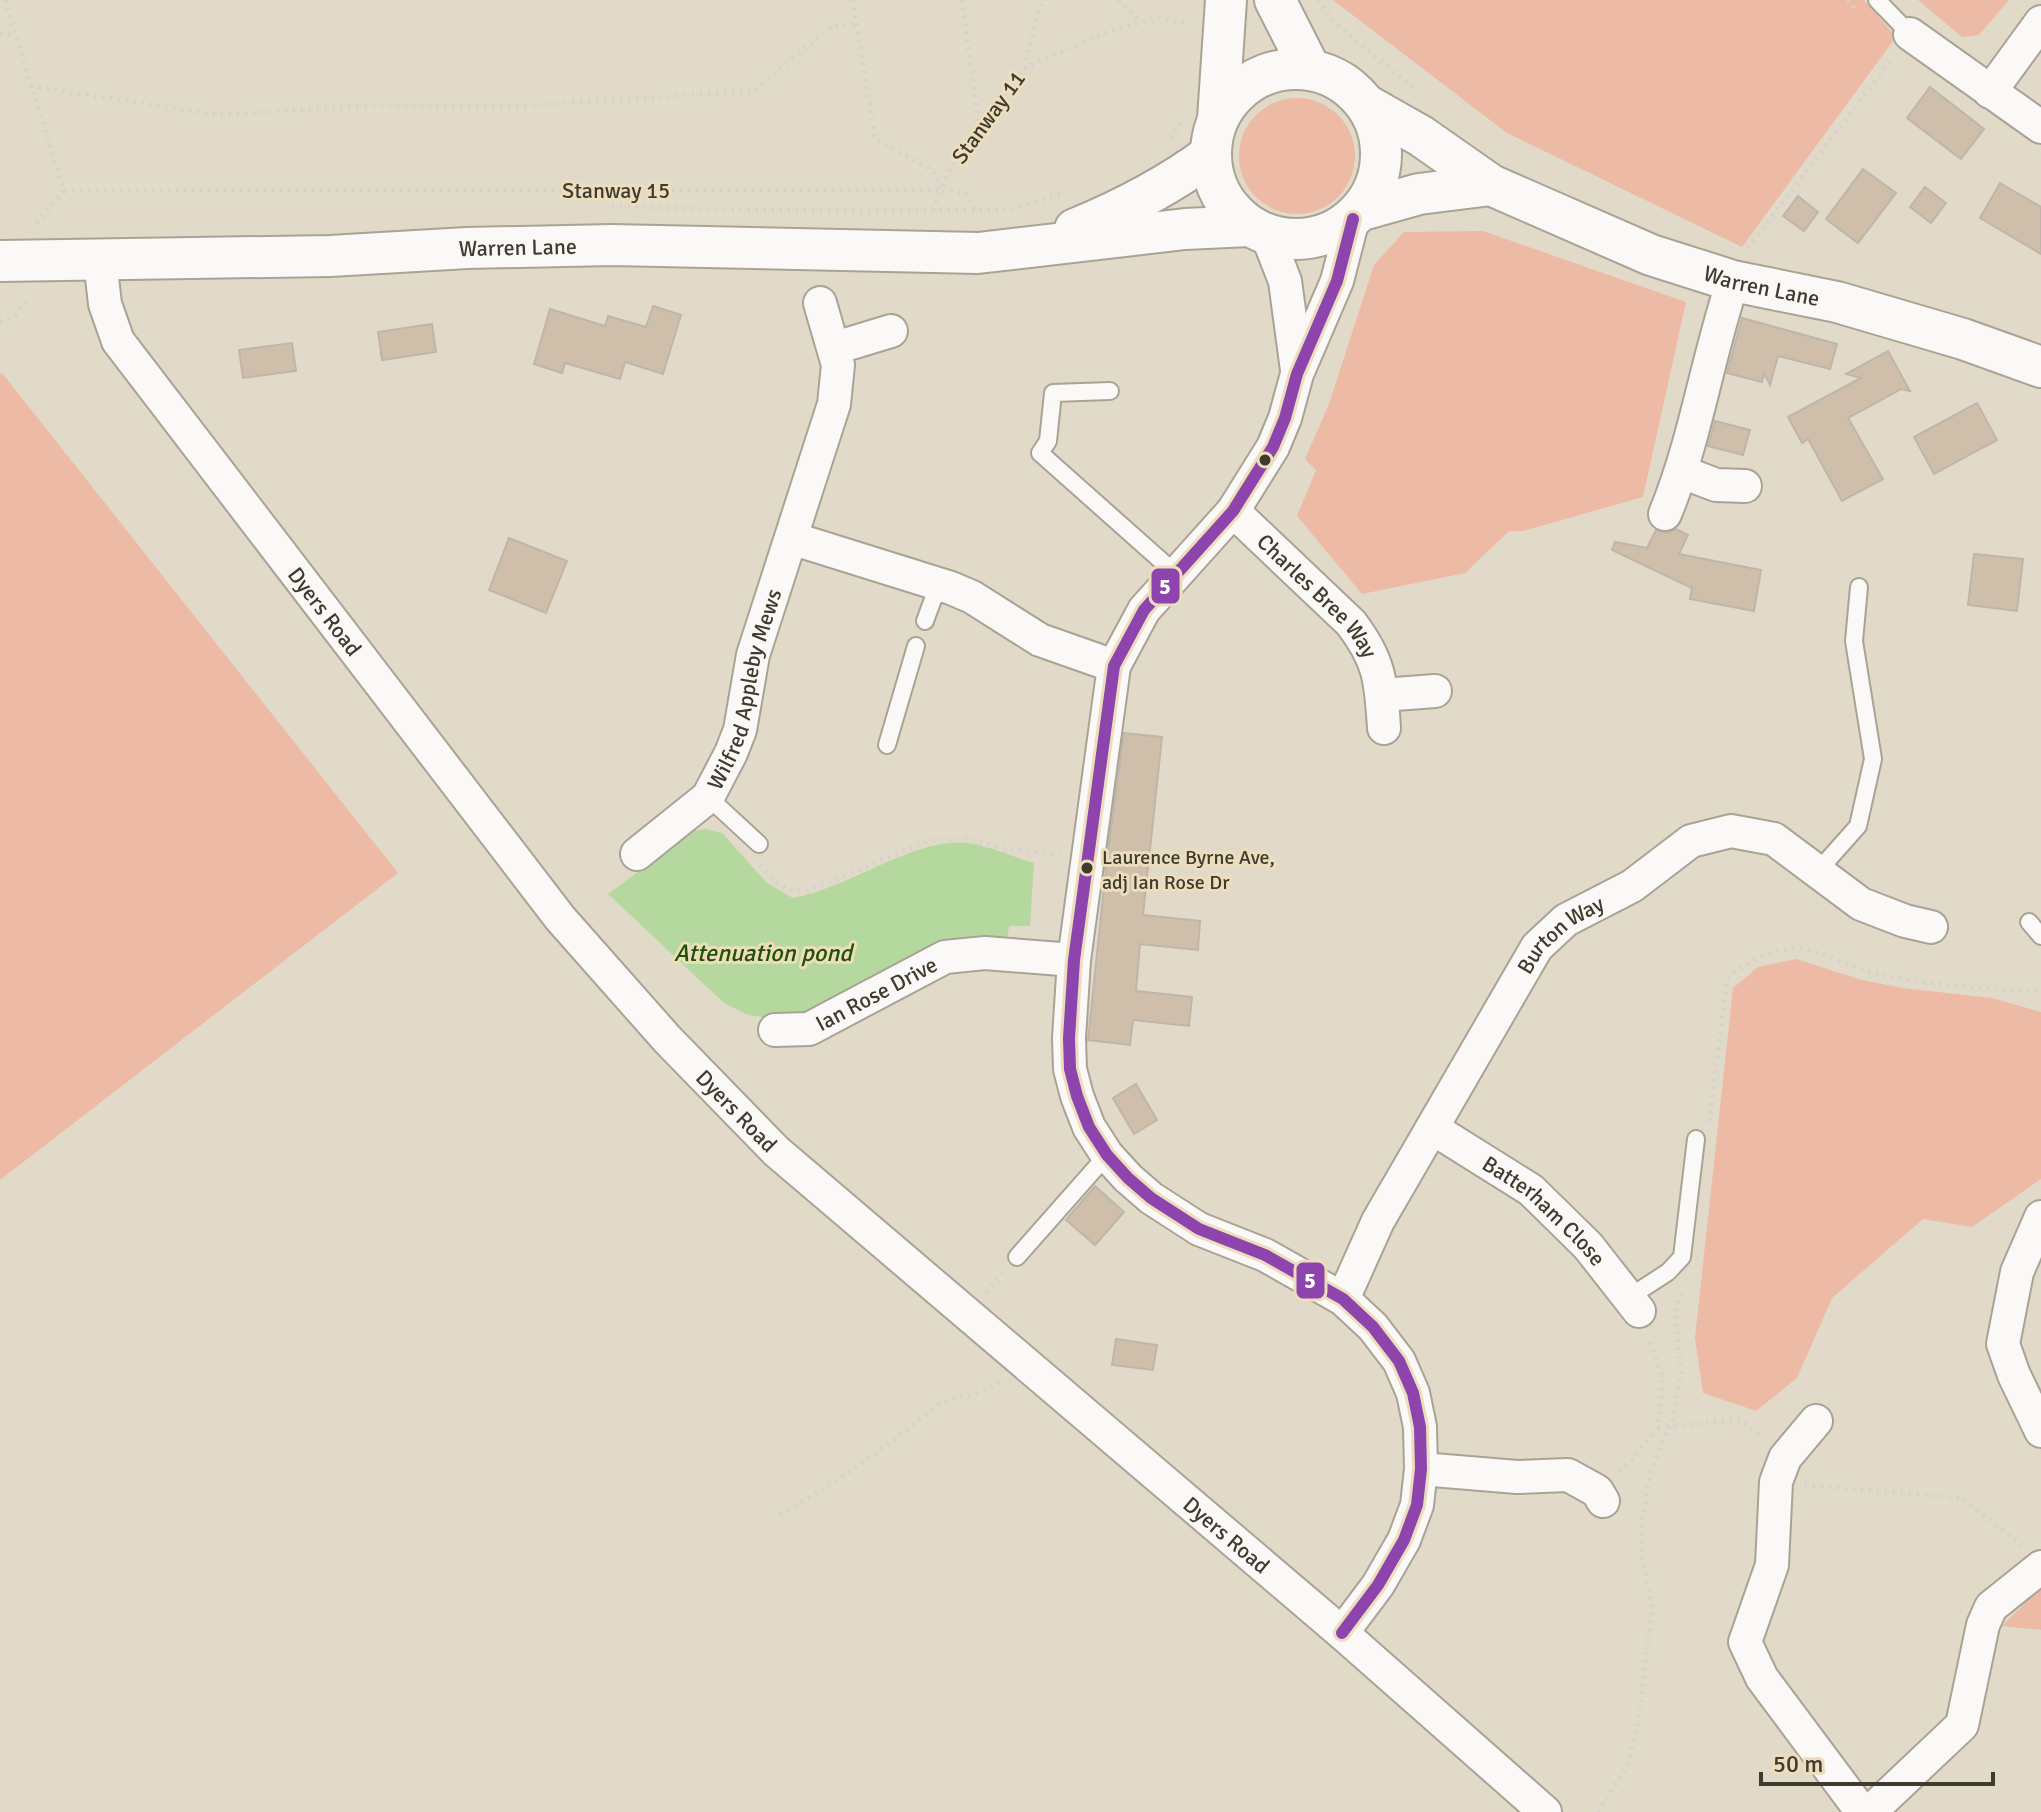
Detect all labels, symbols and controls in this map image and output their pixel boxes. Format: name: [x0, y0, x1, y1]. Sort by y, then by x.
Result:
street label: Stanway 11: [946, 66, 1031, 169]
street label: Stanway 15: [562, 177, 670, 204]
street label: Warren Lane: [458, 233, 577, 262]
street label: Warren Lane: [1700, 260, 1822, 312]
unlabelled marker: [1257, 452, 1273, 468]
street label: Charles Bree Way: [1251, 528, 1383, 663]
street label: Dyers Road: [282, 562, 367, 662]
line badge: 5: [1150, 567, 1181, 605]
text: 5: [1159, 573, 1171, 600]
street label: Wilfred Appleby Mews: [701, 585, 787, 794]
place label: Laurence Byrne Ave, adj Ian Rose Dr: [1102, 845, 1275, 895]
marker: Laurence Byrne Ave, adj Ian Rose Dr: [1079, 860, 1095, 876]
street label: Burton Way: [1511, 890, 1609, 979]
water label: Attenuation pond: [674, 938, 855, 968]
street label: Ian Rose Drive: [811, 951, 942, 1037]
street label: Dyers Road: [690, 1064, 783, 1158]
street label: Batterham Close: [1477, 1150, 1611, 1271]
line badge: 5: [1295, 1261, 1326, 1300]
text: 5: [1304, 1267, 1316, 1294]
street label: Dyers Road: [1178, 1491, 1275, 1579]
scale bar: [1761, 1736, 1993, 1786]
text: 50 m: [1773, 1749, 1823, 1779]

